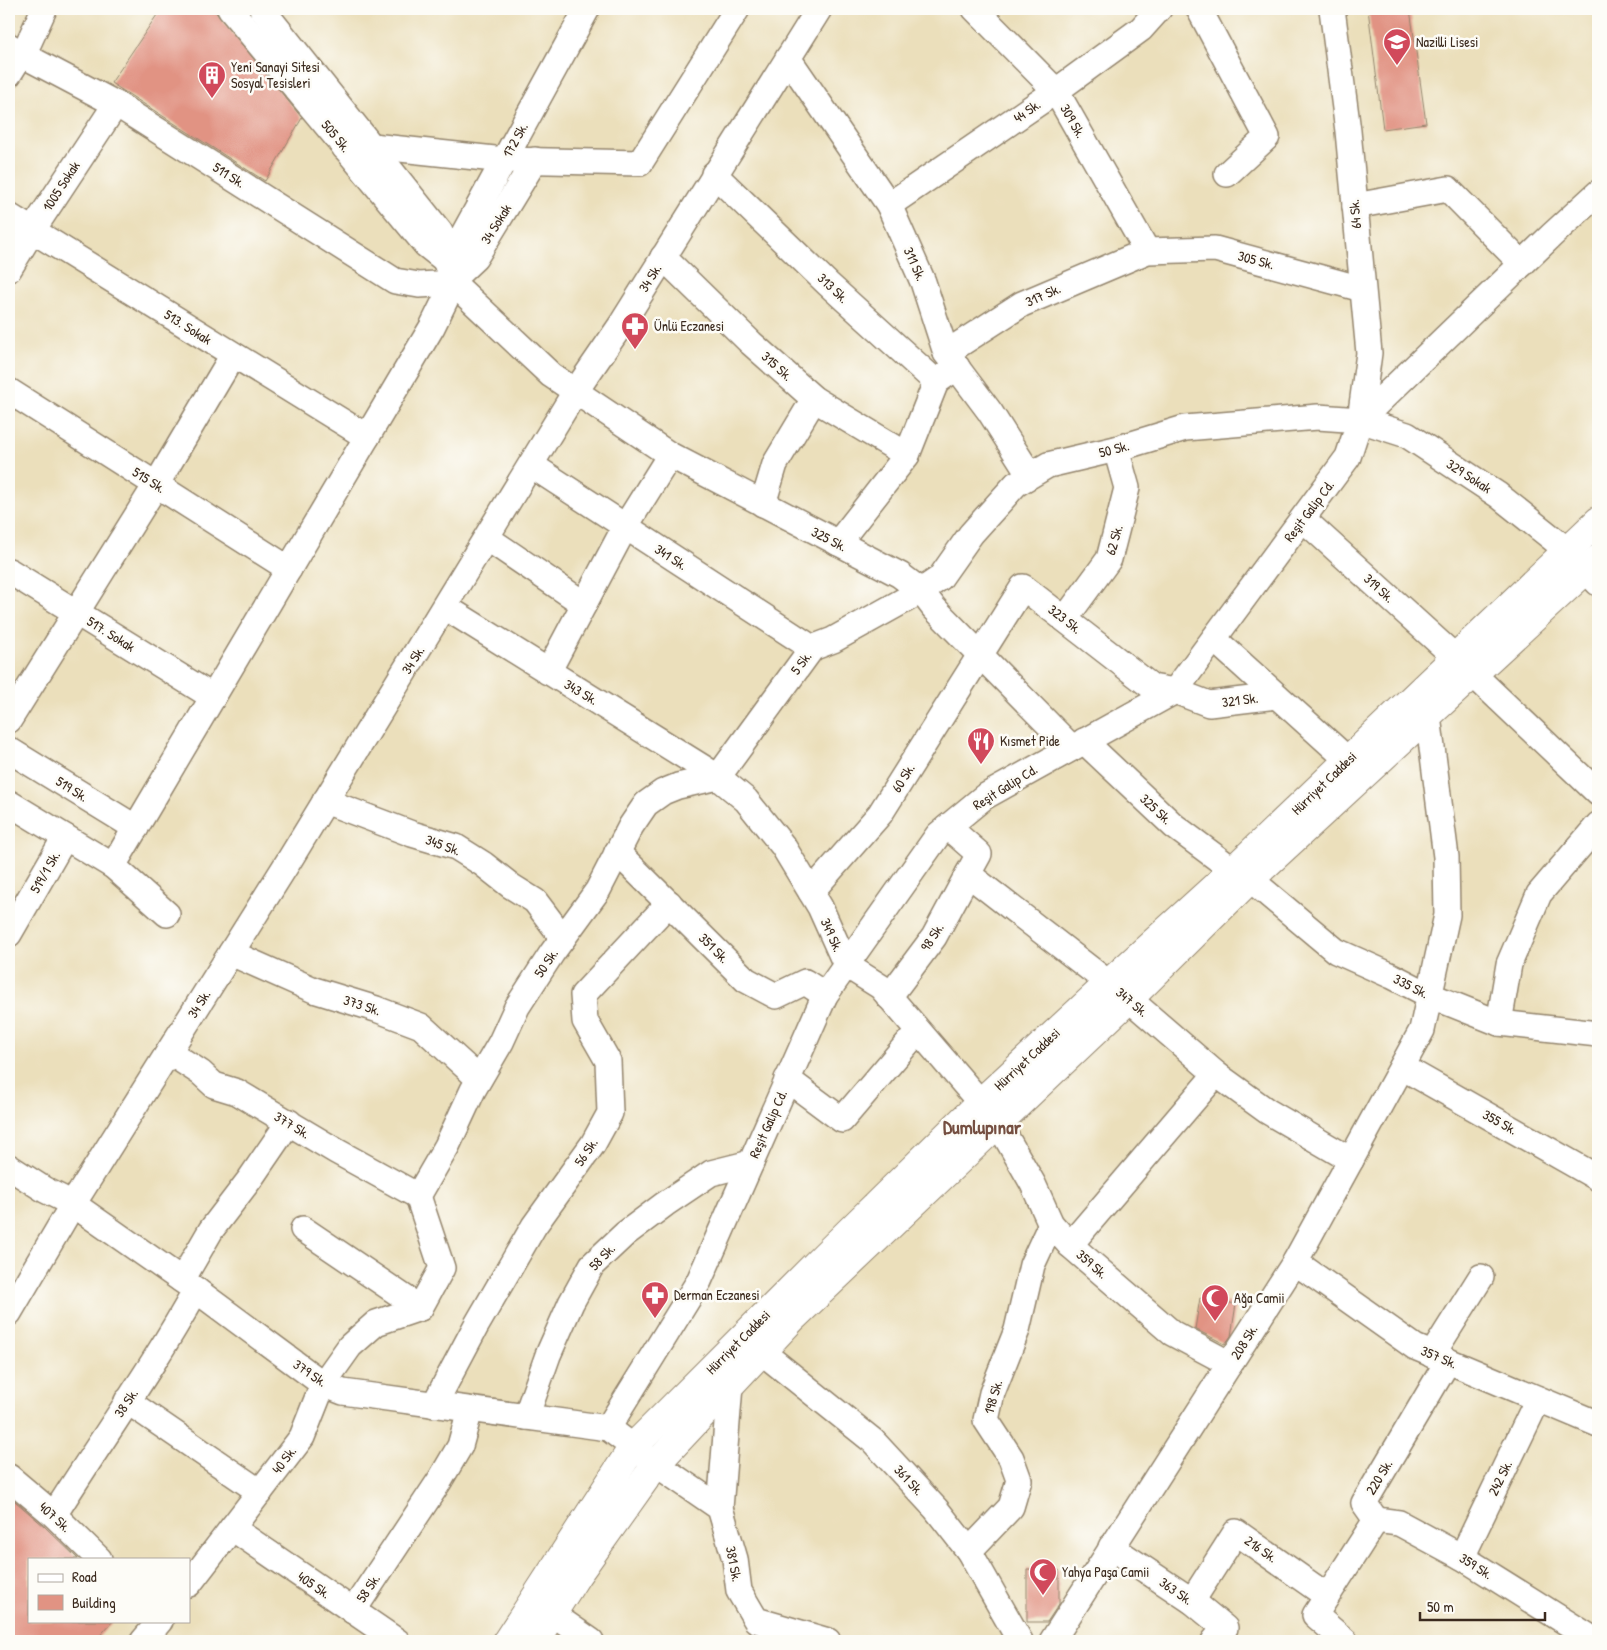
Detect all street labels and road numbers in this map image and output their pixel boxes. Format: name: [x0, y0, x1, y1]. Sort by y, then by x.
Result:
street label: 44 Sk.: [1009, 95, 1044, 127]
street label: 309 Sk.: [1056, 100, 1091, 141]
street label: 505 Sk.: [317, 116, 355, 156]
street label: 172 Sk.: [497, 119, 532, 161]
street label: 1005 Sokak: [37, 157, 84, 214]
street label: 511 Sk.: [210, 157, 249, 192]
street label: 64 Sk.: [1344, 199, 1365, 229]
street label: 34 Sokak: [476, 200, 515, 247]
street label: 311 Sk.: [900, 244, 931, 284]
street label: 305 Sk.: [1236, 246, 1276, 273]
street label: 34 Sk.: [634, 260, 666, 295]
street label: 313 Sk.: [814, 268, 853, 307]
street label: 317 Sk.: [1022, 278, 1063, 311]
street label: 513. Sokak: [161, 305, 216, 349]
street label: 315 Sk.: [758, 347, 797, 385]
street label: 50 Sk.: [1097, 435, 1131, 462]
street label: 329 Sokak: [1443, 454, 1496, 497]
street label: 515 Sk.: [129, 462, 169, 497]
street label: Reşit Galip Cd.: [1279, 476, 1339, 546]
street label: 325 Sk.: [808, 522, 850, 555]
street label: 62 Sk.: [1100, 523, 1127, 557]
street label: 341 Sk.: [651, 539, 691, 574]
street label: 319 Sk.: [1360, 569, 1399, 606]
street label: 323 Sk.: [1045, 600, 1086, 638]
street label: 517. Sokak: [84, 611, 139, 656]
street label: 34 Sk.: [397, 642, 429, 677]
street label: 5 Sk.: [786, 647, 816, 678]
street label: 343 Sk.: [561, 674, 602, 709]
street label: 321 Sk.: [1221, 688, 1259, 711]
street label: Hürriyet Caddesi: [1287, 747, 1361, 819]
street label: Reşit Galip Cd.: [969, 759, 1041, 815]
street label: 60 Sk.: [886, 760, 919, 796]
street label: 519 Sk.: [53, 771, 92, 806]
street label: 325 Sk.: [1136, 789, 1176, 828]
street label: 345 Sk.: [423, 829, 463, 860]
street label: 519/1 Sk.: [25, 847, 64, 896]
street label: 349 Sk.: [817, 915, 848, 955]
street label: 98 Sk.: [916, 919, 948, 954]
street label: 351 Sk.: [695, 928, 734, 967]
street label: 50 Sk.: [529, 945, 562, 981]
street label: 335 Sk.: [1390, 969, 1432, 1002]
street label: 347 Sk.: [1112, 982, 1153, 1021]
street label: 34 Sk.: [183, 986, 215, 1021]
street label: 373 Sk.: [341, 990, 383, 1019]
street label: Hürriyet Caddesi: [990, 1023, 1064, 1095]
street label: Reşit Galip Cd.: [744, 1087, 792, 1161]
street label: 355 Sk.: [1480, 1104, 1521, 1139]
street label: 377 Sk.: [271, 1106, 314, 1143]
street label: 56 Sk.: [569, 1134, 602, 1169]
street label: 58 Sk.: [584, 1239, 619, 1274]
street label: 359 Sk.: [1073, 1245, 1112, 1283]
street label: Hürriyet Caddesi: [701, 1305, 775, 1379]
street label: 208 Sk.: [1226, 1321, 1262, 1363]
street label: 357 Sk.: [1418, 1340, 1460, 1373]
street label: 379 Sk.: [290, 1354, 331, 1391]
street label: 198 Sk.: [979, 1378, 1006, 1416]
street label: 38 Sk.: [109, 1385, 142, 1421]
street label: 40 Sk.: [267, 1442, 300, 1477]
street label: 220 Sk.: [1361, 1456, 1396, 1498]
street label: 242 Sk.: [1483, 1457, 1516, 1498]
street label: 361 Sk.: [890, 1460, 928, 1499]
street label: 407 Sk.: [35, 1497, 75, 1536]
street label: 216 Sk.: [1241, 1531, 1281, 1567]
street label: 381 Sk.: [722, 1544, 747, 1583]
street label: 359 Sk.: [1456, 1548, 1496, 1583]
street label: 405 Sk.: [294, 1567, 334, 1603]
street label: 58 Sk.: [351, 1570, 384, 1606]
street label: 363 Sk.: [1156, 1572, 1197, 1609]

